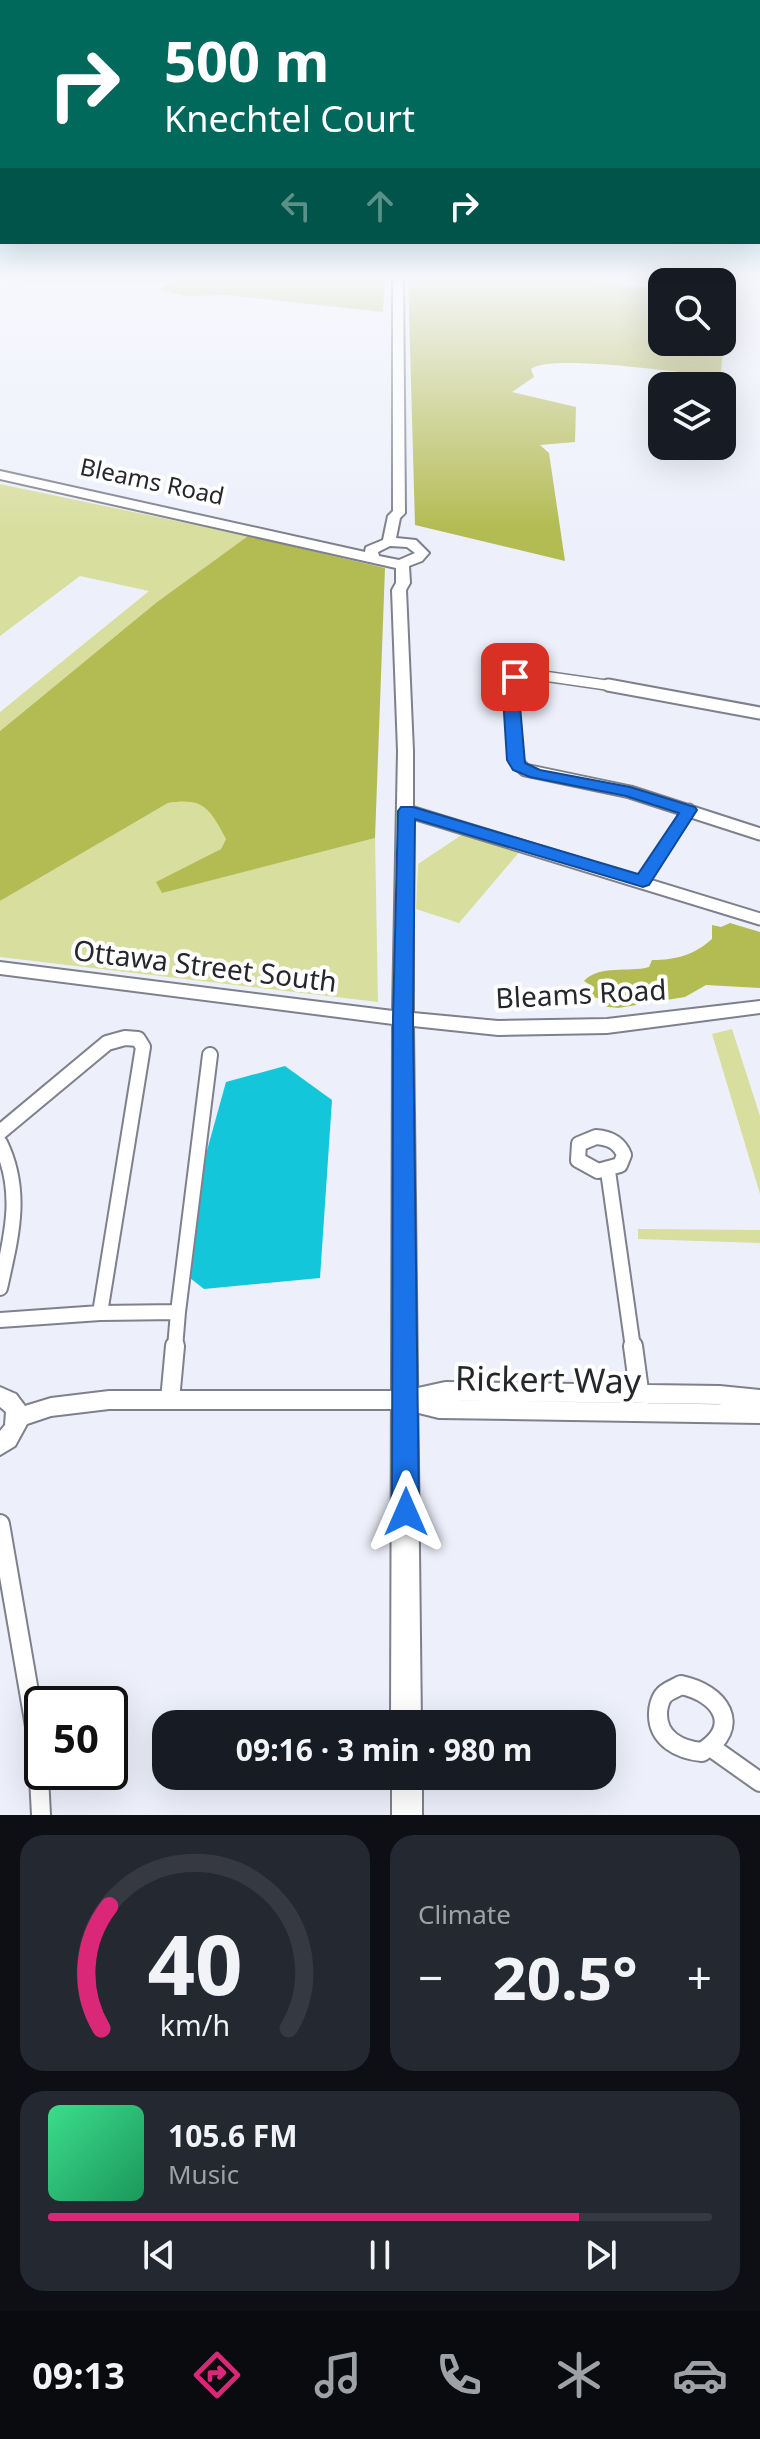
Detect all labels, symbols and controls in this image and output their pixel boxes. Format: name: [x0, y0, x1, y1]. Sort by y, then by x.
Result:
text: 500 m: [164, 22, 329, 98]
icon: right: [32, 32, 136, 136]
text: Knechtel Court: [164, 94, 415, 143]
icon: left: [274, 184, 318, 228]
icon: ahead: [358, 184, 402, 228]
icon: right: [442, 184, 486, 228]
map controls: [648, 268, 736, 460]
button: search: [648, 268, 736, 356]
button: layers: [648, 372, 736, 460]
street label: Bleams Road: [77, 449, 227, 512]
pin: [481, 643, 549, 711]
icon: arrive: [493, 655, 537, 699]
street label: Ottawa Street South: [71, 930, 339, 1000]
street label: Bleams Road: [495, 970, 667, 1016]
street label: Rickert Way: [455, 1354, 642, 1404]
position arrow: [364, 1470, 448, 1554]
speed limit sign: 50: [24, 1686, 128, 1790]
text: 09:16 · 3 min · 980 m: [236, 1729, 532, 1770]
text: Climate: [418, 1896, 511, 1932]
text: 40: [147, 1906, 243, 2019]
text: 20.5°: [492, 1936, 638, 2018]
text: −: [418, 1947, 443, 2007]
text: +: [687, 1947, 712, 2007]
text: km/h: [160, 2005, 230, 2044]
text: 105.6 FM: [168, 2115, 298, 2156]
text: Music: [168, 2156, 239, 2192]
icon: previous: [137, 2233, 181, 2277]
icon: pause: [358, 2233, 402, 2277]
icon: next: [579, 2233, 623, 2277]
icon: directions: [189, 2347, 245, 2403]
icon: music: [310, 2347, 366, 2403]
icon: phone: [431, 2347, 487, 2403]
icon: climate: [551, 2347, 607, 2403]
icon: car: [672, 2347, 728, 2403]
text: 09:13: [32, 2351, 125, 2400]

